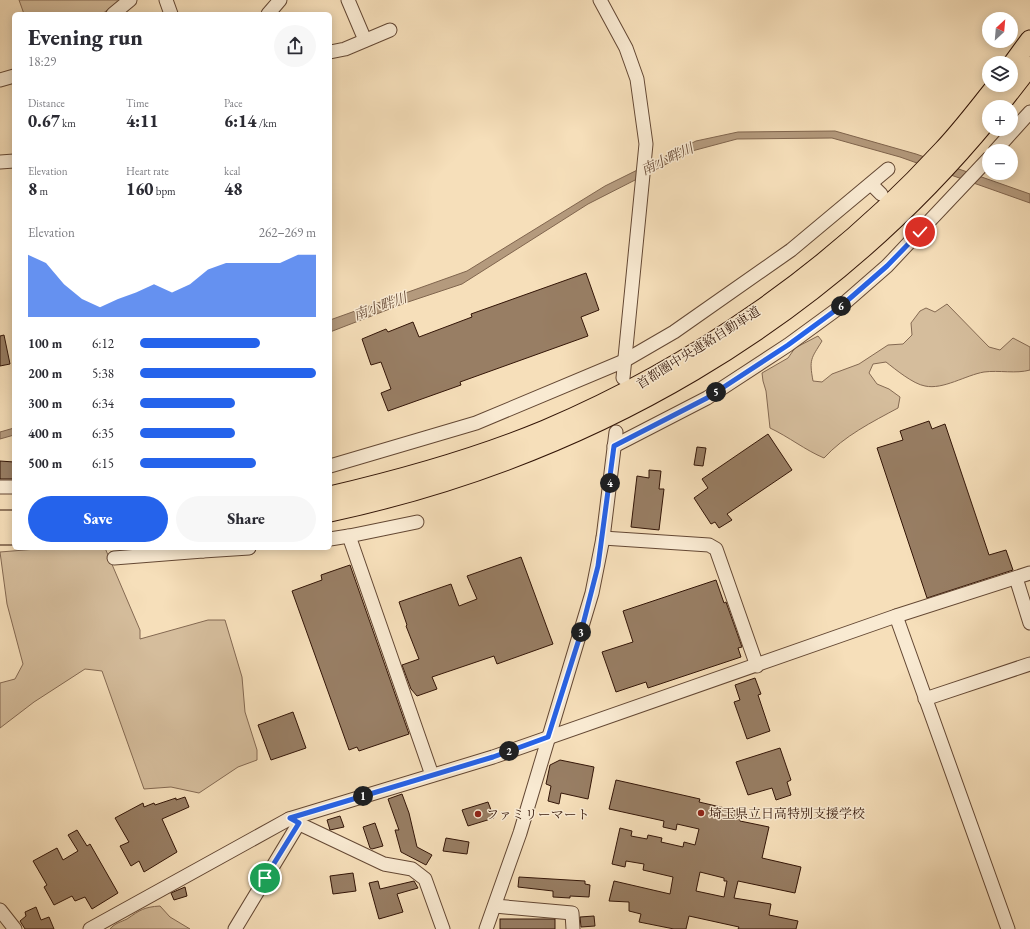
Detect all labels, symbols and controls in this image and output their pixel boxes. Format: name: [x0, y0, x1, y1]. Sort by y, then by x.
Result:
north arrow: [982, 12, 1018, 48]
map controls: [982, 12, 1018, 180]
text: Evening run: [28, 23, 143, 52]
button: share: [274, 25, 316, 67]
text: 18:29: [28, 53, 56, 70]
button: layers: [982, 56, 1018, 92]
text: Distance: [28, 96, 65, 110]
text: Time: [126, 96, 149, 110]
text: Pace: [224, 96, 242, 110]
button: +: [982, 100, 1018, 136]
text: 0.67: [28, 110, 60, 132]
text: 4:11: [126, 110, 158, 132]
text: 6:14: [224, 110, 256, 132]
text: km: [60, 116, 76, 130]
text: /km: [256, 116, 277, 130]
water label: 南小畔川: [638, 138, 698, 179]
button: −: [982, 144, 1018, 180]
text: Elevation: [28, 164, 68, 178]
text: Heart rate: [126, 164, 169, 178]
text: kcal: [224, 164, 241, 178]
text: 8: [28, 178, 37, 200]
text: 160: [126, 178, 154, 200]
text: 48: [224, 178, 242, 200]
text: m: [37, 184, 48, 198]
text: bpm: [154, 184, 176, 198]
pin: [903, 215, 937, 249]
icon: check: [909, 221, 931, 243]
text: Elevation: [28, 224, 75, 241]
text: 262–269 m: [259, 224, 316, 241]
water label: 南小畔川: [351, 287, 411, 324]
pin: 6: [831, 296, 851, 316]
text: 6: [838, 299, 844, 313]
street label: 首都圏中央連絡自動車道: [633, 302, 763, 393]
text: 100 m: [28, 335, 62, 352]
text: 6:12: [92, 335, 114, 352]
text: 200 m: [28, 365, 62, 382]
text: 5:38: [92, 365, 114, 382]
pin: 5: [706, 382, 726, 402]
text: 5: [713, 385, 719, 399]
text: 300 m: [28, 395, 62, 412]
text: 6:34: [92, 395, 114, 412]
text: 400 m: [28, 425, 62, 442]
text: 6:35: [92, 425, 114, 442]
text: 500 m: [28, 455, 62, 472]
text: 6:15: [92, 455, 114, 472]
pin: 4: [600, 473, 620, 493]
text: 4: [607, 476, 613, 490]
button: Save: [28, 496, 168, 542]
button: Share: [176, 496, 316, 542]
pin: 3: [571, 622, 591, 642]
text: 3: [578, 625, 584, 639]
pin: 2: [499, 741, 519, 761]
text: 2: [506, 744, 512, 758]
pin: 1: [353, 786, 373, 806]
text: 1: [360, 789, 366, 803]
place label: 埼玉県立日高特別支援学校: [709, 805, 865, 822]
place label: ファミリーマート: [486, 806, 590, 823]
marker: 埼玉県立日高特別支援学校: [696, 808, 706, 818]
marker: ファミリーマート: [473, 809, 483, 819]
pin: [248, 861, 282, 895]
icon: arrive: [254, 867, 276, 889]

